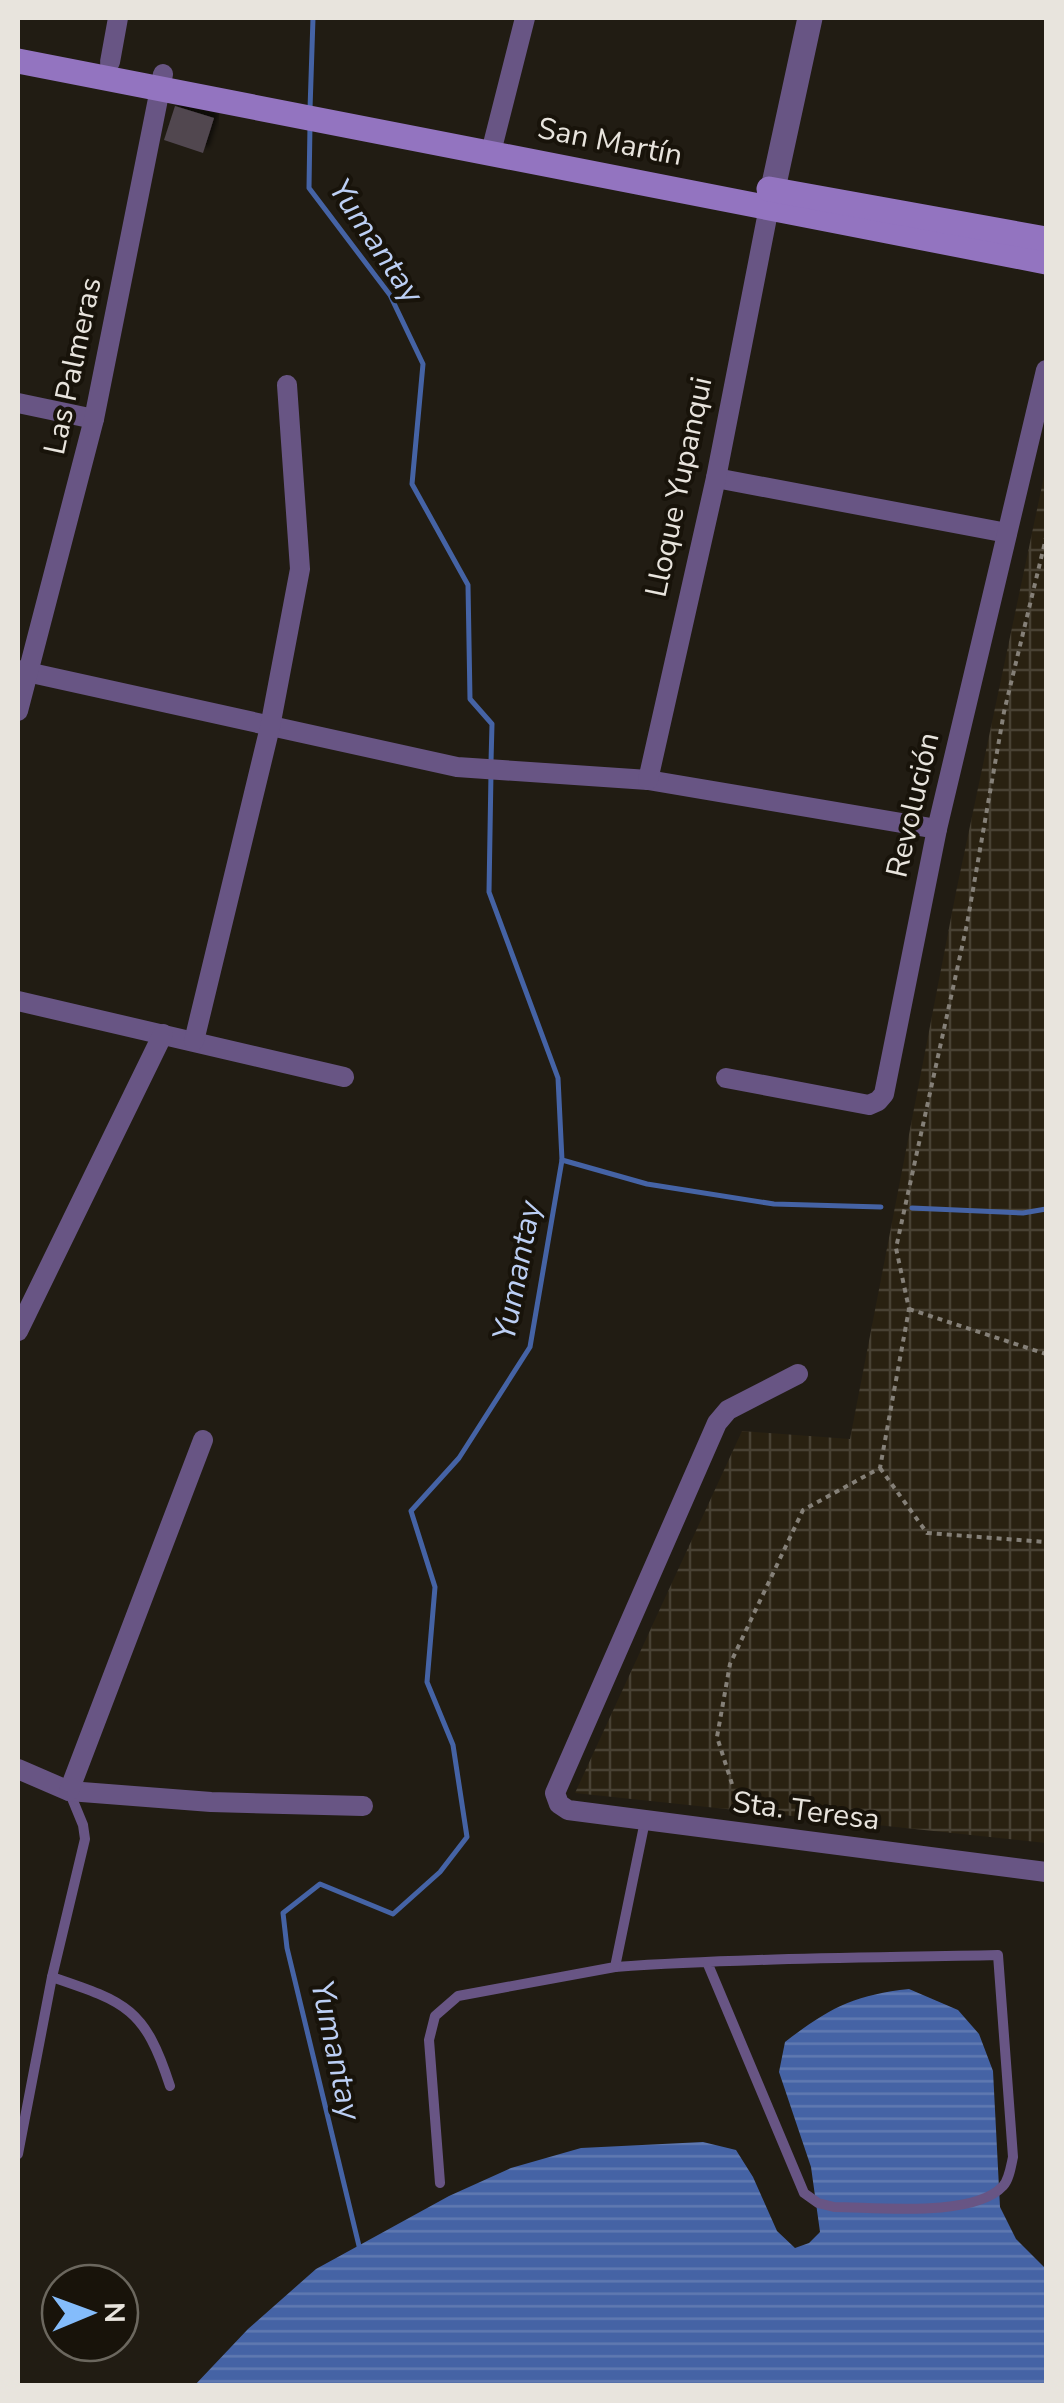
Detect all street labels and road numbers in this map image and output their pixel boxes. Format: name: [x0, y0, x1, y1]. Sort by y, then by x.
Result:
street label: San Martín: [534, 108, 686, 176]
street label: Las Palmeras: [34, 274, 112, 458]
street label: Lloque Yupanqui: [636, 373, 722, 601]
street label: Revolución: [876, 728, 950, 882]
street label: Sta. Teresa: [730, 1782, 882, 1840]

